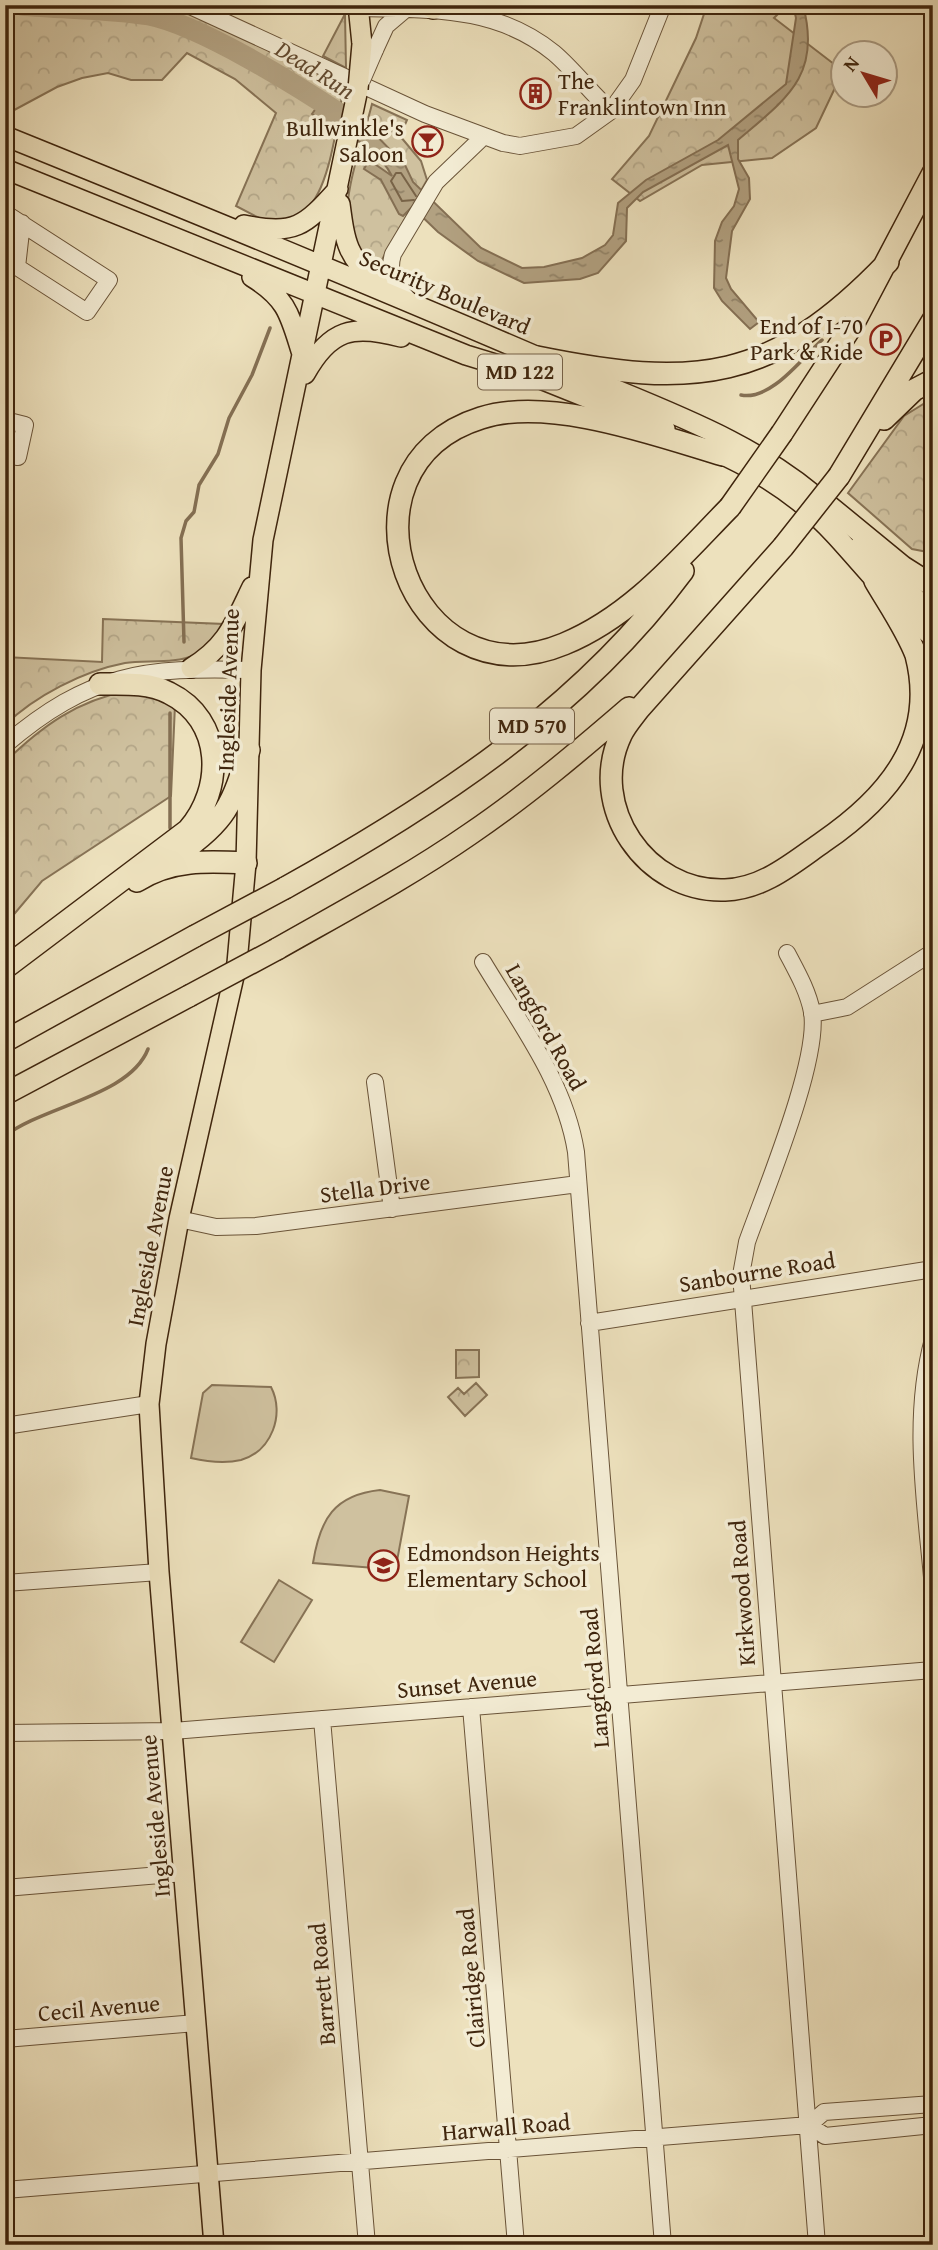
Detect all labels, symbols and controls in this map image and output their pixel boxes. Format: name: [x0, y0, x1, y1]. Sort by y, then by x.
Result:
water label: Dead Run: [268, 31, 362, 108]
north arrow: [830, 38, 900, 108]
text: N: [836, 50, 866, 77]
place label: The Franklintown Inn: [558, 64, 727, 123]
building icon: The Franklintown Inn: [518, 77, 552, 111]
place label: Bullwinkle's Saloon: [286, 111, 404, 170]
bar icon: Bullwinkle's Saloon: [410, 124, 444, 158]
street label: Security Boulevard: [354, 241, 537, 343]
place label: End of I-70 Park & Ride: [750, 309, 863, 368]
parking icon: End of I-70 Park & Ride: [869, 322, 903, 356]
road number: MD 122: [478, 354, 562, 390]
street label: Ingleside Avenue: [208, 608, 247, 772]
road number: MD 570: [490, 708, 574, 744]
street label: Langford Road: [498, 957, 595, 1097]
street label: Ingleside Avenue: [118, 1163, 181, 1329]
street label: Stella Drive: [318, 1164, 432, 1211]
street label: Sanbourne Road: [677, 1243, 838, 1300]
street label: Kirkwood Road: [720, 1518, 763, 1667]
place label: Edmondson Heights Elementary School: [407, 1536, 600, 1595]
school or university icon: Edmondson Heights Elementary School: [367, 1549, 401, 1583]
street label: Langford Road: [572, 1606, 617, 1749]
street label: Sunset Avenue: [396, 1661, 538, 1706]
street label: Ingleside Avenue: [131, 1733, 178, 1899]
street label: Clairidge Road: [448, 1906, 493, 2049]
street label: Barrett Road: [300, 1921, 343, 2047]
street label: Cecil Avenue: [37, 1986, 161, 2029]
street label: Harwall Road: [440, 2104, 572, 2149]

